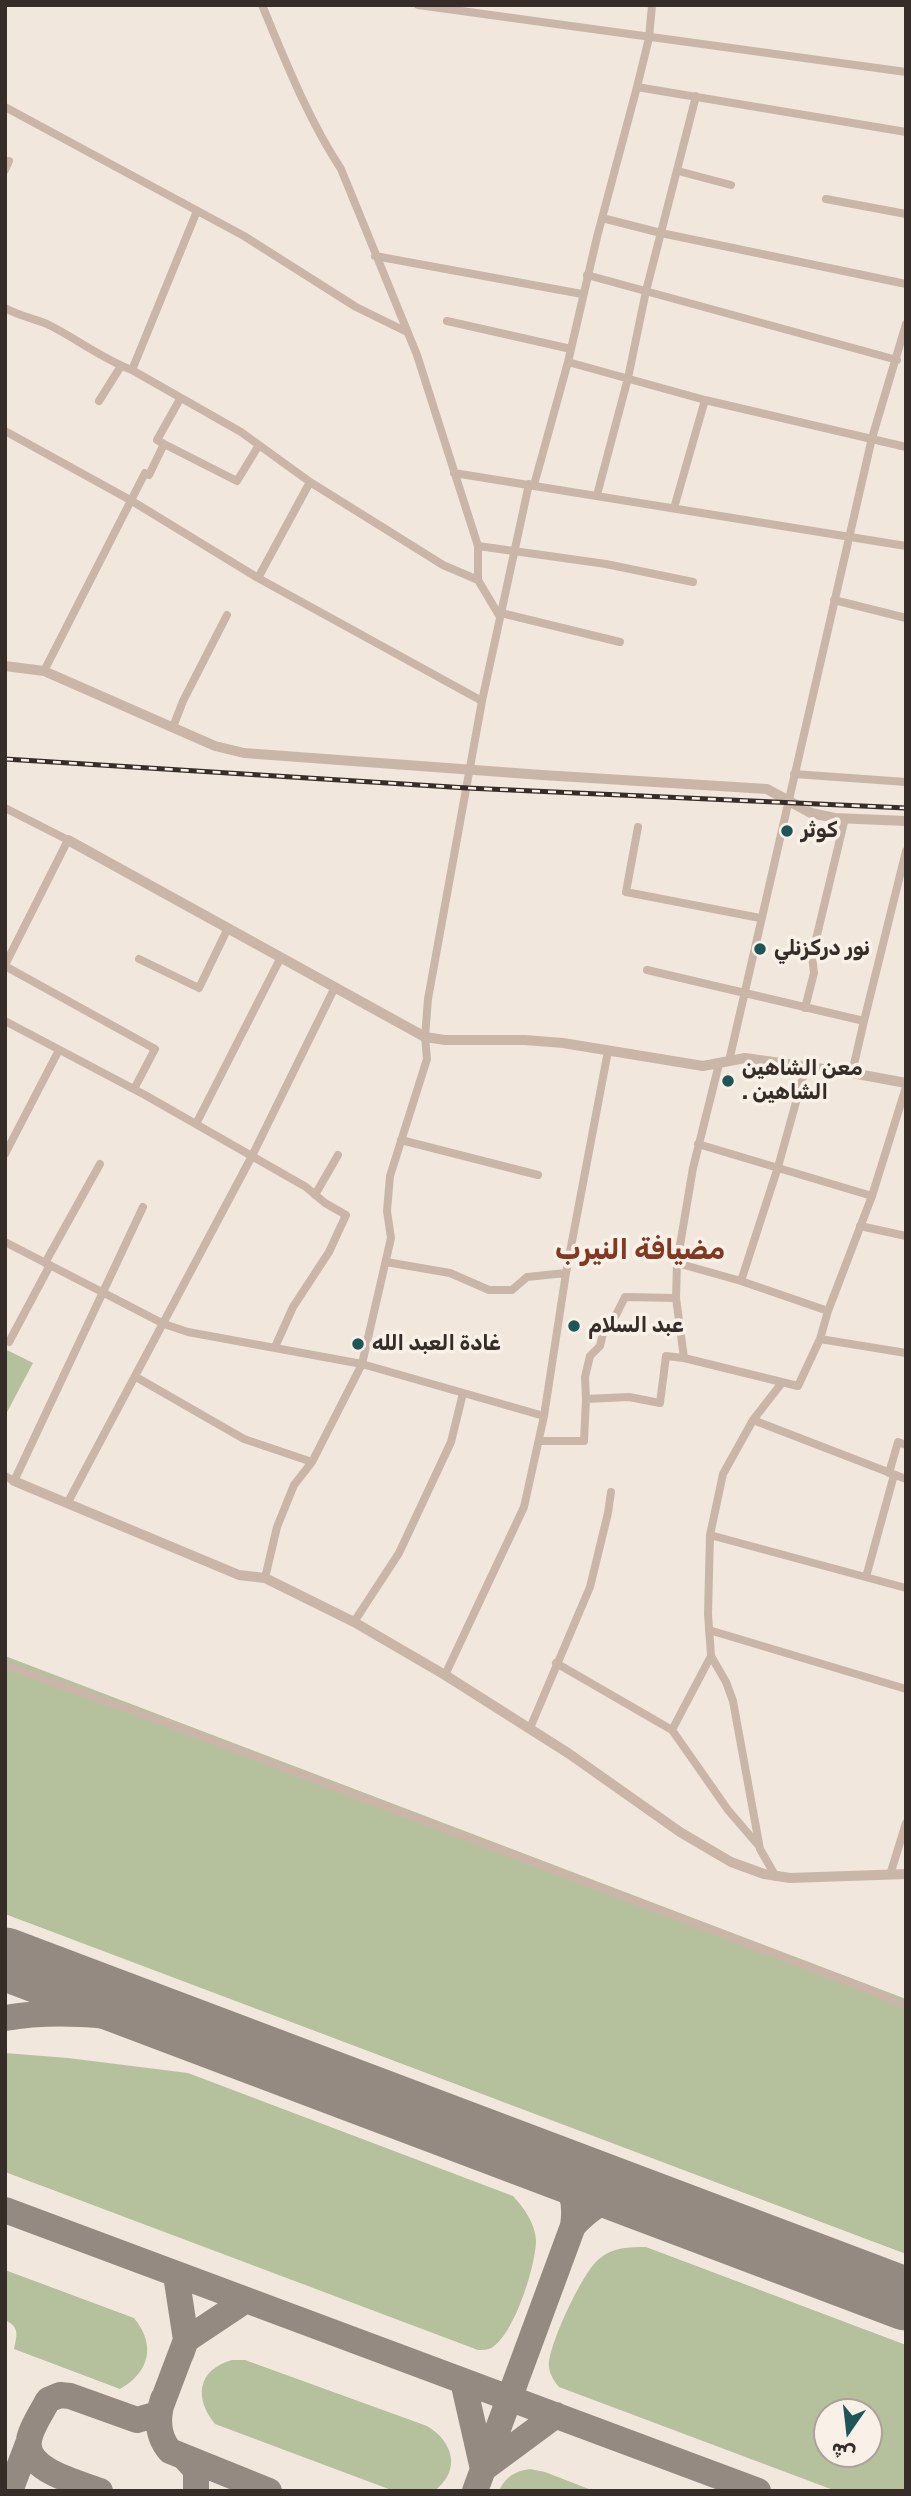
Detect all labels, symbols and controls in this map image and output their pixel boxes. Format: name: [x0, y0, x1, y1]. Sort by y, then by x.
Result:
place label: كوثر: [801, 818, 838, 844]
marker: كوثر: [779, 823, 795, 839]
place label: نور دركزنلي: [774, 936, 870, 962]
marker: نور دركزنلي: [752, 941, 768, 957]
place label: معن الشاهين . الشاهين: [742, 1056, 863, 1106]
marker: معن الشاهين . الشاهين: [720, 1073, 736, 1089]
district label: مضيافة النيرب: [555, 1234, 725, 1268]
place label: عبد السلام: [588, 1313, 683, 1339]
marker: عبد السلام: [566, 1318, 582, 1334]
place label: غادة العبد الله: [372, 1331, 501, 1357]
marker: غادة العبد الله: [350, 1336, 366, 1352]
north arrow: [813, 2398, 883, 2468]
text: ش: [829, 2438, 858, 2466]

